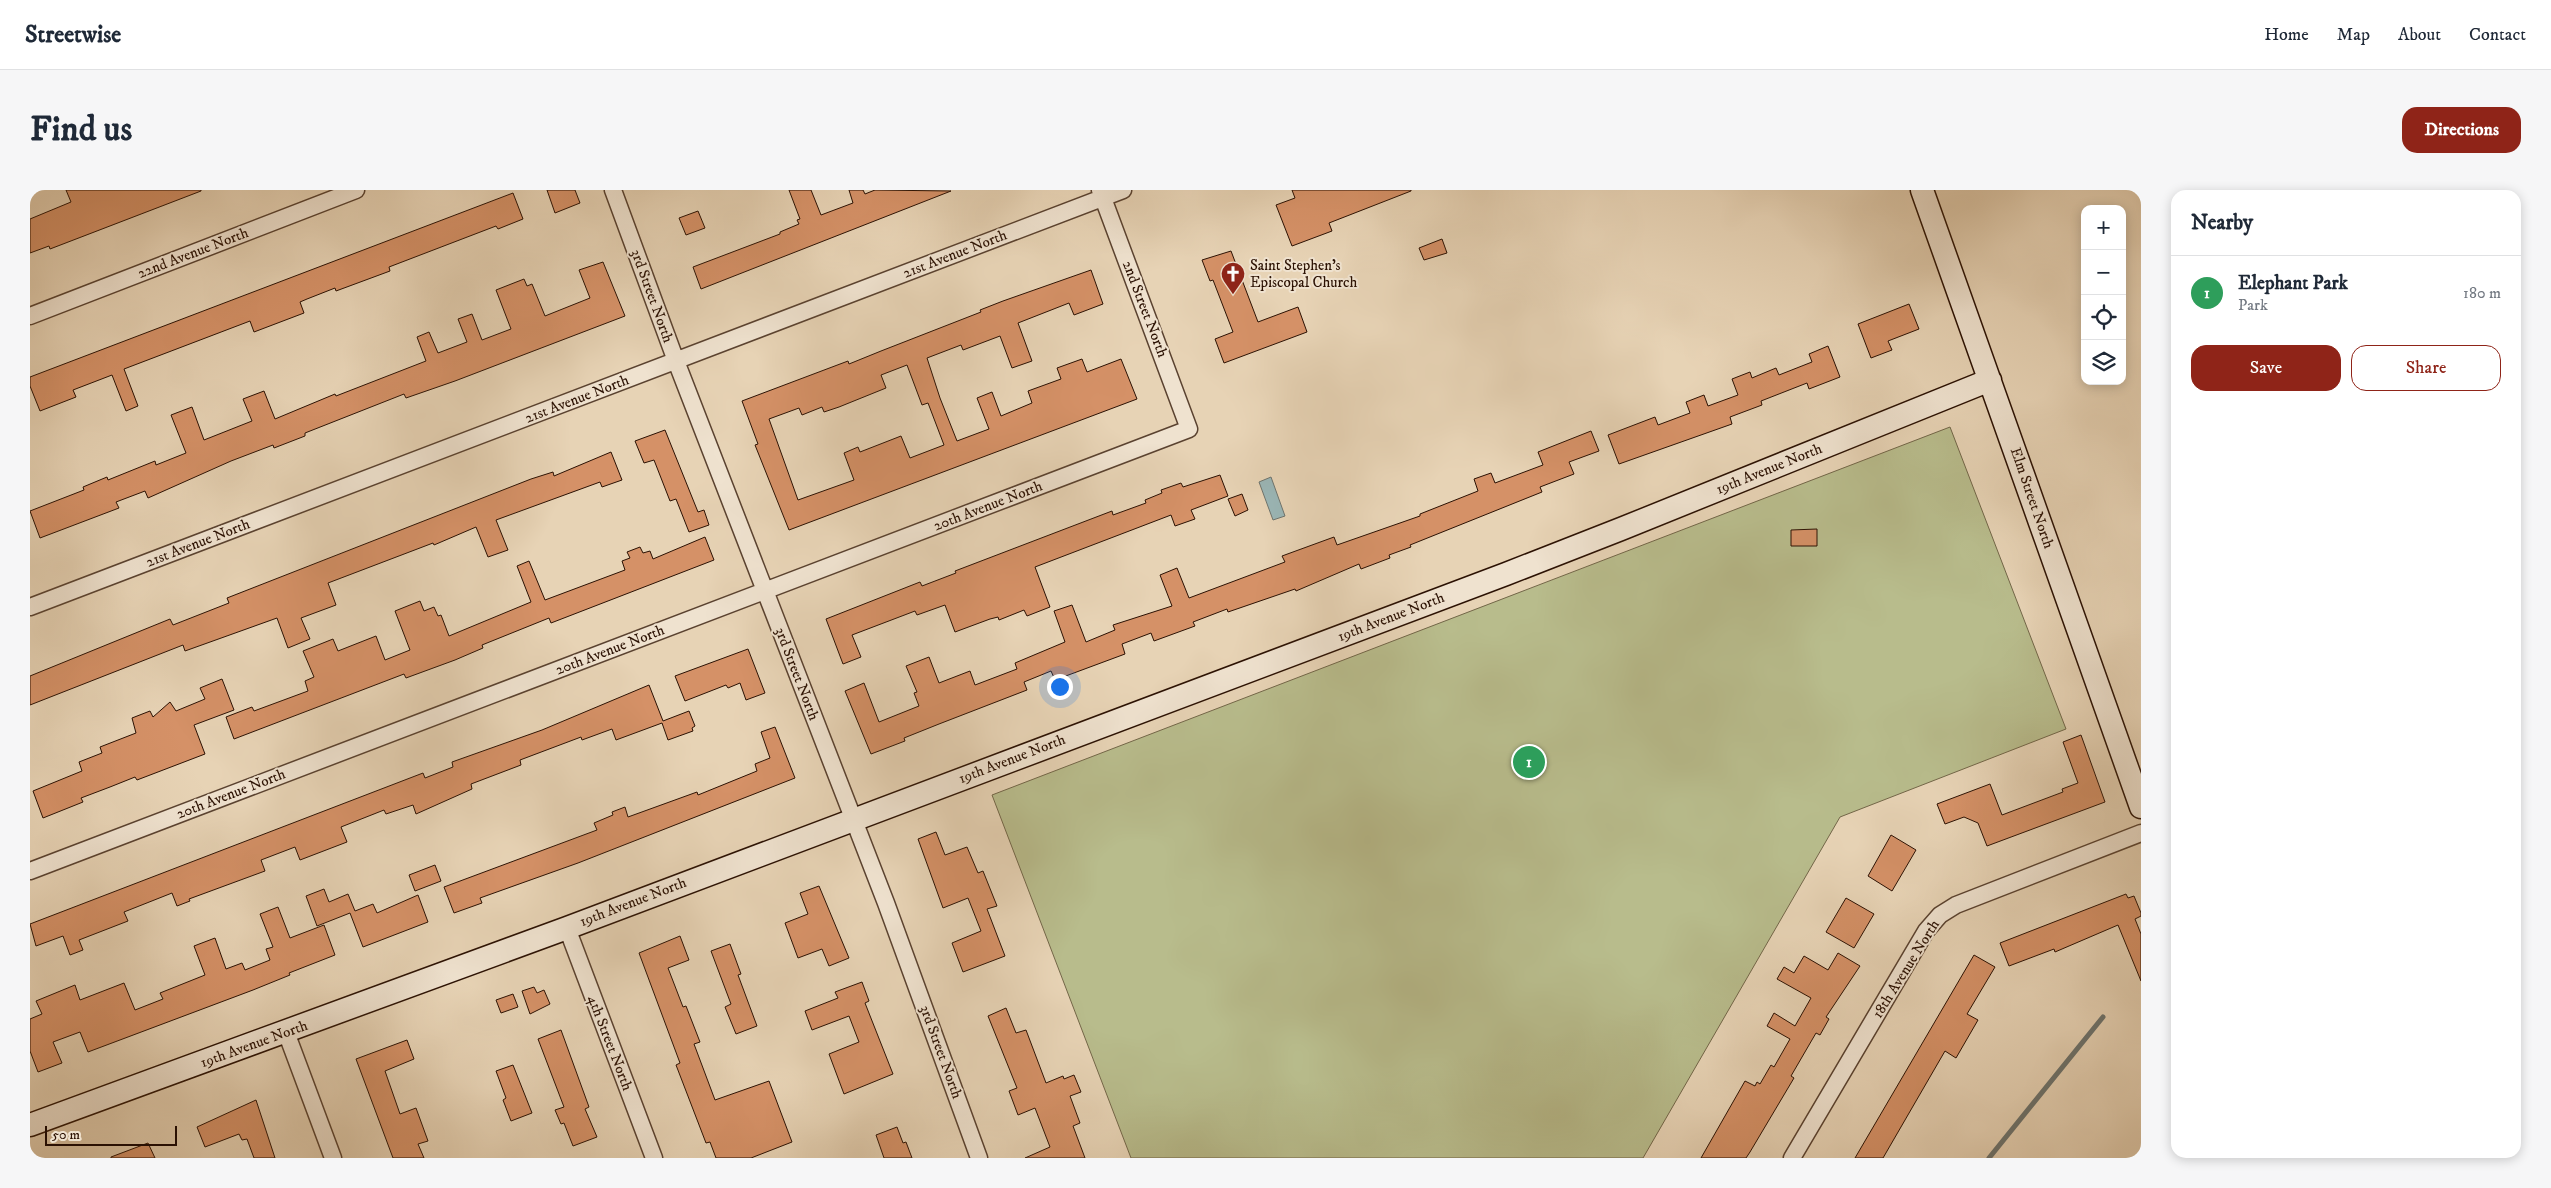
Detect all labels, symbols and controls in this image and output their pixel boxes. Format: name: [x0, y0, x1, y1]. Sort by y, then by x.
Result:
text: Streetwise: [25, 20, 121, 50]
text: Home: [2264, 24, 2309, 46]
text: Map: [2337, 24, 2370, 46]
text: About: [2398, 24, 2441, 46]
text: Contact: [2469, 24, 2526, 46]
button: Directions: [2402, 107, 2521, 153]
text: Find us: [30, 108, 132, 152]
map controls: [2081, 205, 2126, 385]
button: +: [2081, 205, 2126, 250]
text: Nearby: [2191, 210, 2253, 236]
street label: 22nd Avenue North: [135, 223, 251, 283]
street label: 21st Avenue North: [900, 225, 1010, 283]
street label: 3rd Street North: [626, 247, 678, 345]
button: −: [2081, 250, 2126, 295]
place label: Saint Stephen's Episcopal Church: [1250, 256, 1357, 292]
street label: 2nd Street North: [1118, 258, 1172, 360]
church icon: Saint Stephen's Episcopal Church: [1220, 261, 1246, 295]
text: Elephant Park: [2238, 272, 2348, 295]
text: 1: [2204, 283, 2210, 303]
text: 180 m: [2463, 283, 2501, 303]
button: locate: [2081, 295, 2126, 340]
text: Park: [2238, 295, 2268, 315]
button: layers: [2081, 340, 2126, 385]
button: Save: [2191, 345, 2341, 391]
button: Share: [2351, 345, 2501, 391]
street label: 21st Avenue North: [522, 370, 632, 428]
street label: 19th Avenue North: [1713, 439, 1825, 499]
street label: Elm Street North: [2006, 445, 2058, 551]
street label: 20th Avenue North: [931, 476, 1045, 536]
street label: 21st Avenue North: [143, 514, 253, 572]
street label: 19th Avenue North: [1335, 588, 1447, 646]
street label: 20th Avenue North: [553, 620, 667, 680]
street label: 3rd Street North: [771, 625, 823, 723]
your location: [1047, 674, 1073, 700]
street label: 19th Avenue North: [956, 730, 1068, 788]
pin: 1: [1513, 743, 1545, 781]
street label: 20th Avenue North: [174, 764, 288, 824]
street label: 19th Avenue North: [577, 873, 689, 931]
street label: 18th Avenue North: [1868, 916, 1944, 1022]
street label: 4th Street North: [583, 993, 637, 1094]
street label: 3rd Street North: [915, 1003, 967, 1101]
street label: 19th Avenue North: [198, 1016, 310, 1072]
scale bar: [45, 1123, 178, 1146]
text: 50 m: [52, 1126, 80, 1144]

